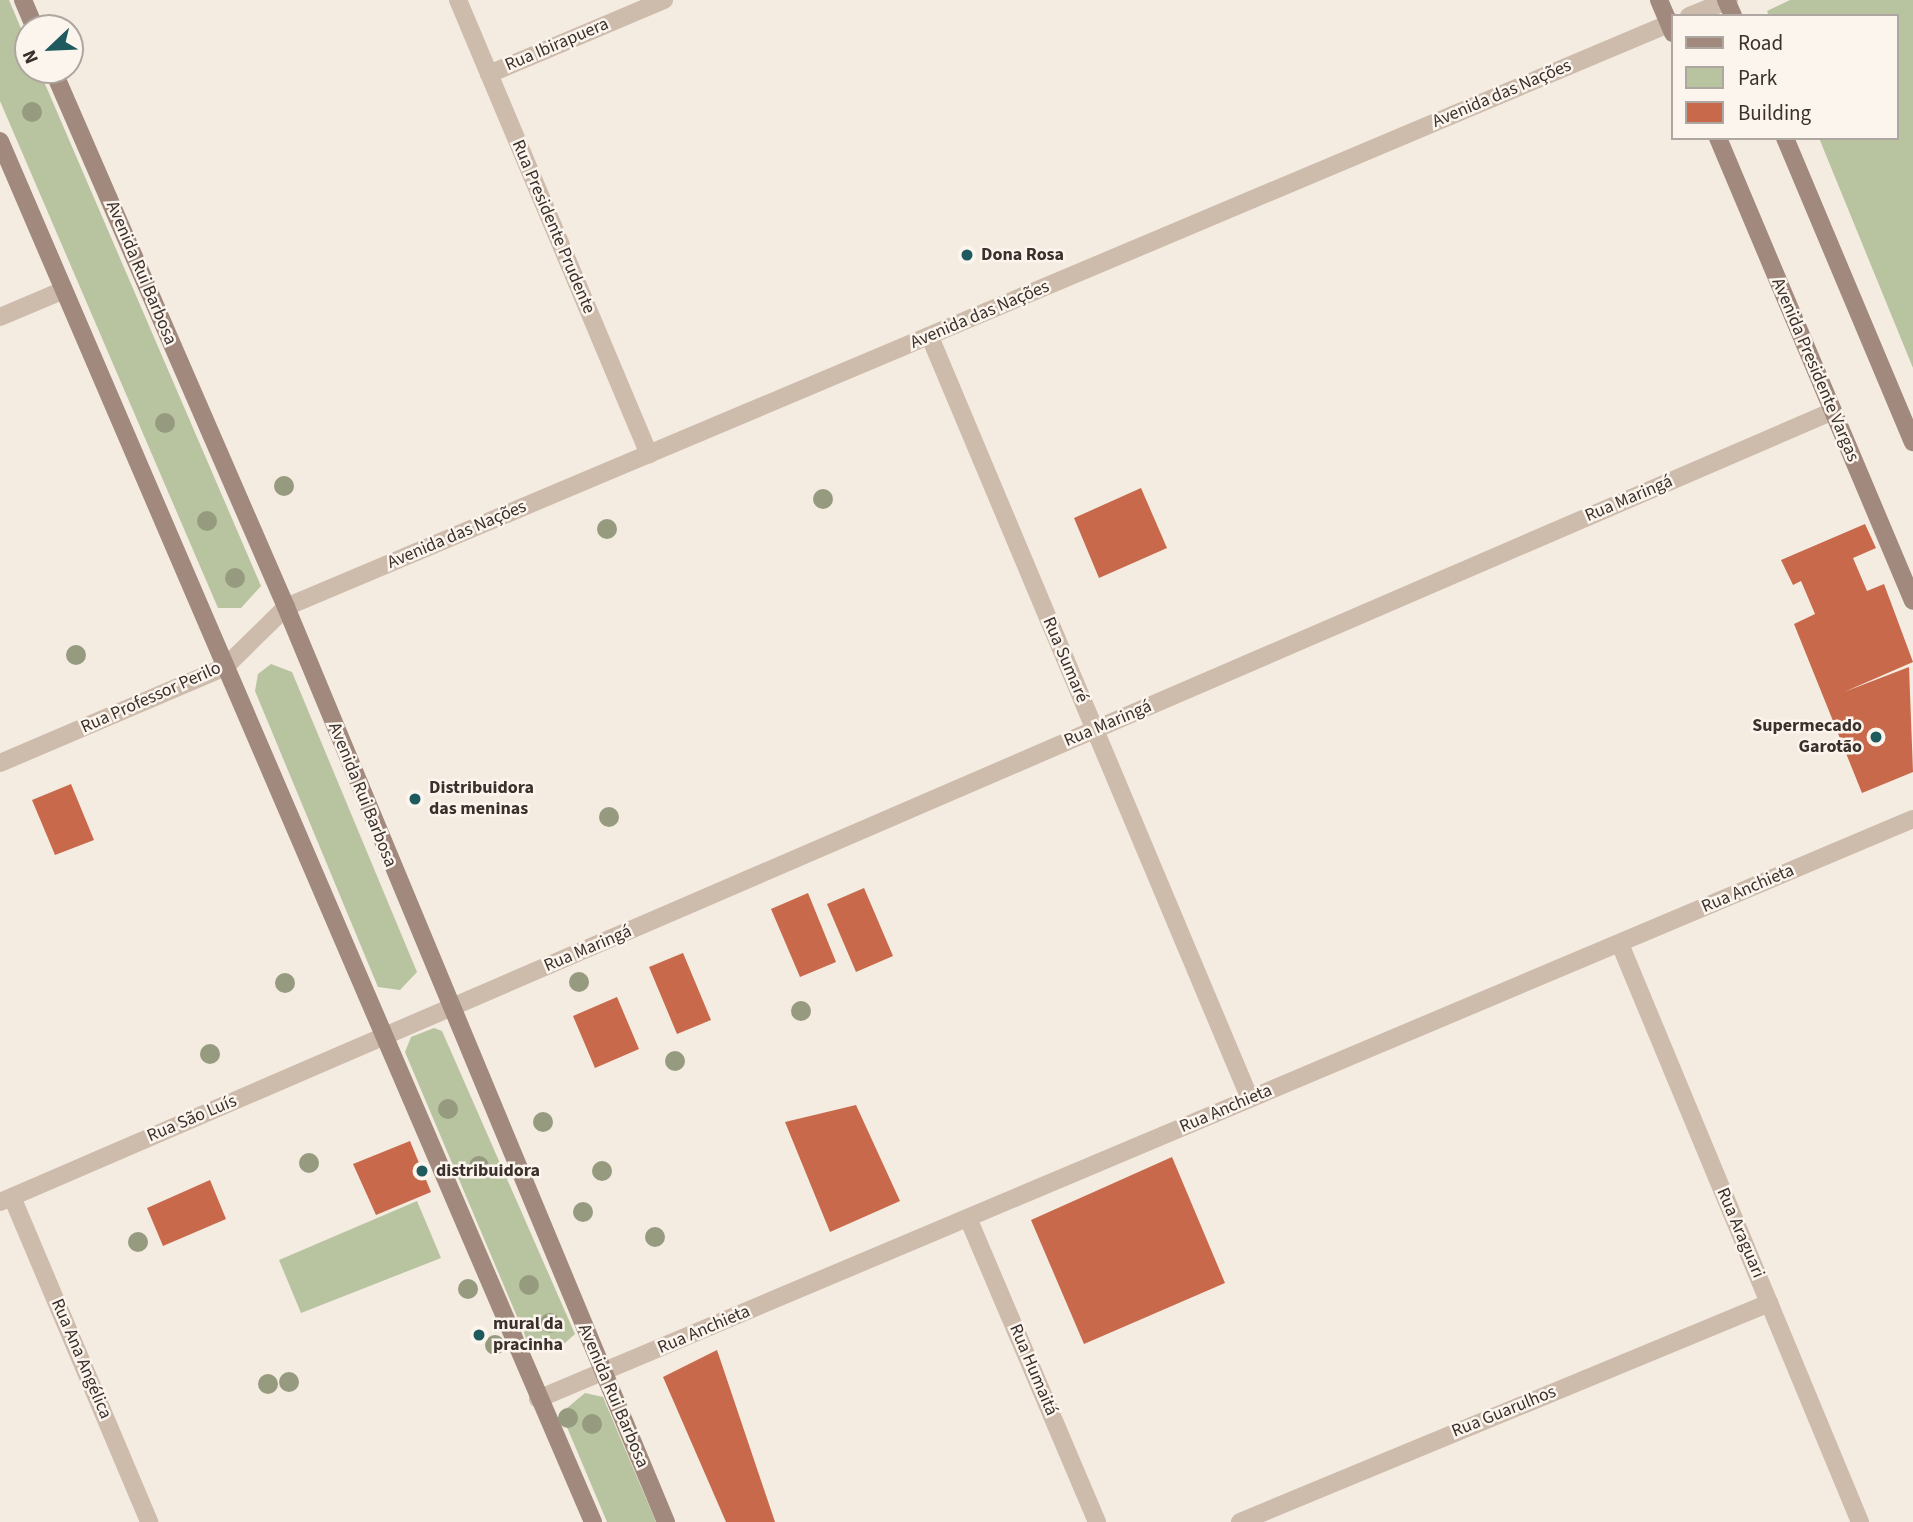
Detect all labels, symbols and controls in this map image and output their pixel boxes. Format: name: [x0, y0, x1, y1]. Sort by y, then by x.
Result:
north arrow: [14, 14, 84, 84]
street label: Rua Ibirapuera: [502, 14, 612, 76]
legend: [1672, 14, 1899, 140]
text: Road: [1738, 28, 1783, 58]
text: N: [16, 46, 46, 68]
street label: Avenida das Nações: [1429, 55, 1575, 133]
text: Park: [1738, 63, 1777, 93]
text: Building: [1738, 98, 1811, 128]
street label: Rua Presidente Prudente: [507, 137, 599, 317]
street label: Avenida Rui Barbosa: [101, 198, 181, 348]
place label: Dona Rosa: [981, 244, 1064, 266]
marker: Dona Rosa: [959, 247, 975, 263]
street label: Avenida Presidente Vargas: [1766, 275, 1864, 465]
street label: Avenida das Nações: [907, 276, 1053, 354]
street label: Rua Maringá: [1582, 471, 1676, 527]
street label: Avenida das Nações: [384, 496, 530, 574]
street label: Rua Sumaré: [1037, 614, 1093, 706]
street label: Rua Professor Perilo: [78, 657, 224, 739]
street label: Rua Maringá: [1061, 696, 1155, 752]
place label: Supermecado Garotão: [1752, 716, 1862, 758]
street label: Avenida Rui Barbosa: [323, 720, 401, 870]
marker: Supermecado Garotão: [1868, 729, 1884, 745]
place label: Distribuidora das meninas: [429, 778, 534, 820]
marker: Distribuidora das meninas: [407, 791, 423, 807]
street label: Rua Anchieta: [1699, 860, 1797, 918]
street label: Rua Maringá: [541, 921, 635, 977]
street label: Rua Anchieta: [1177, 1080, 1275, 1138]
street label: Rua São Luís: [144, 1090, 240, 1148]
place label: distribuidora: [436, 1160, 540, 1182]
marker: distribuidora: [414, 1163, 430, 1179]
street label: Rua Araguari: [1711, 1185, 1769, 1281]
street label: Rua Ana Angélica: [46, 1296, 116, 1422]
street label: Rua Anchieta: [655, 1301, 753, 1359]
place label: mural da pracinha: [493, 1314, 563, 1356]
street label: Avenida Rui Barbosa: [573, 1321, 653, 1471]
street label: Rua Humaitá: [1004, 1321, 1062, 1419]
marker: mural da pracinha: [471, 1327, 487, 1343]
street label: Rua Guarulhos: [1449, 1381, 1559, 1443]

